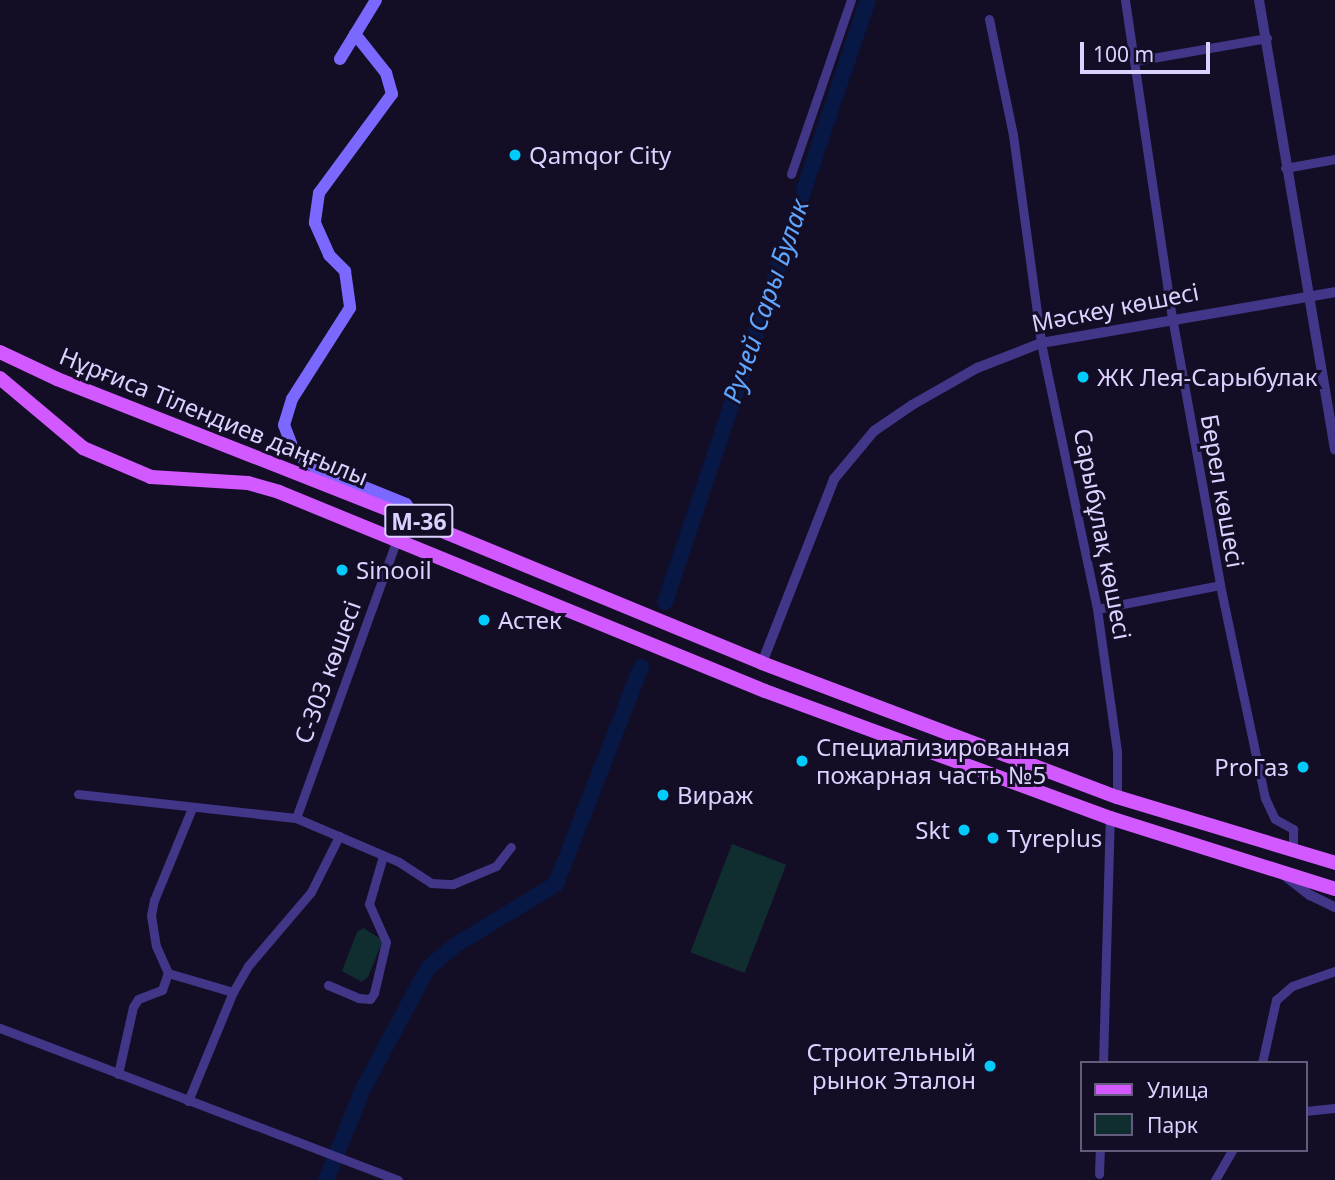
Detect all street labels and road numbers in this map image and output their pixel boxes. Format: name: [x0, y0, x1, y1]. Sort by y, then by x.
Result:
street label: Мәскеу көшесі: [1029, 277, 1201, 337]
street label: Нұрғиса Тілендиев даңғылы: [56, 341, 372, 491]
street label: Берел көшесі: [1195, 412, 1251, 570]
street label: Сарыбұлақ көшесі: [1068, 426, 1138, 642]
road number: M-36: [384, 502, 454, 540]
street label: С-303 көшесі: [288, 597, 366, 747]

